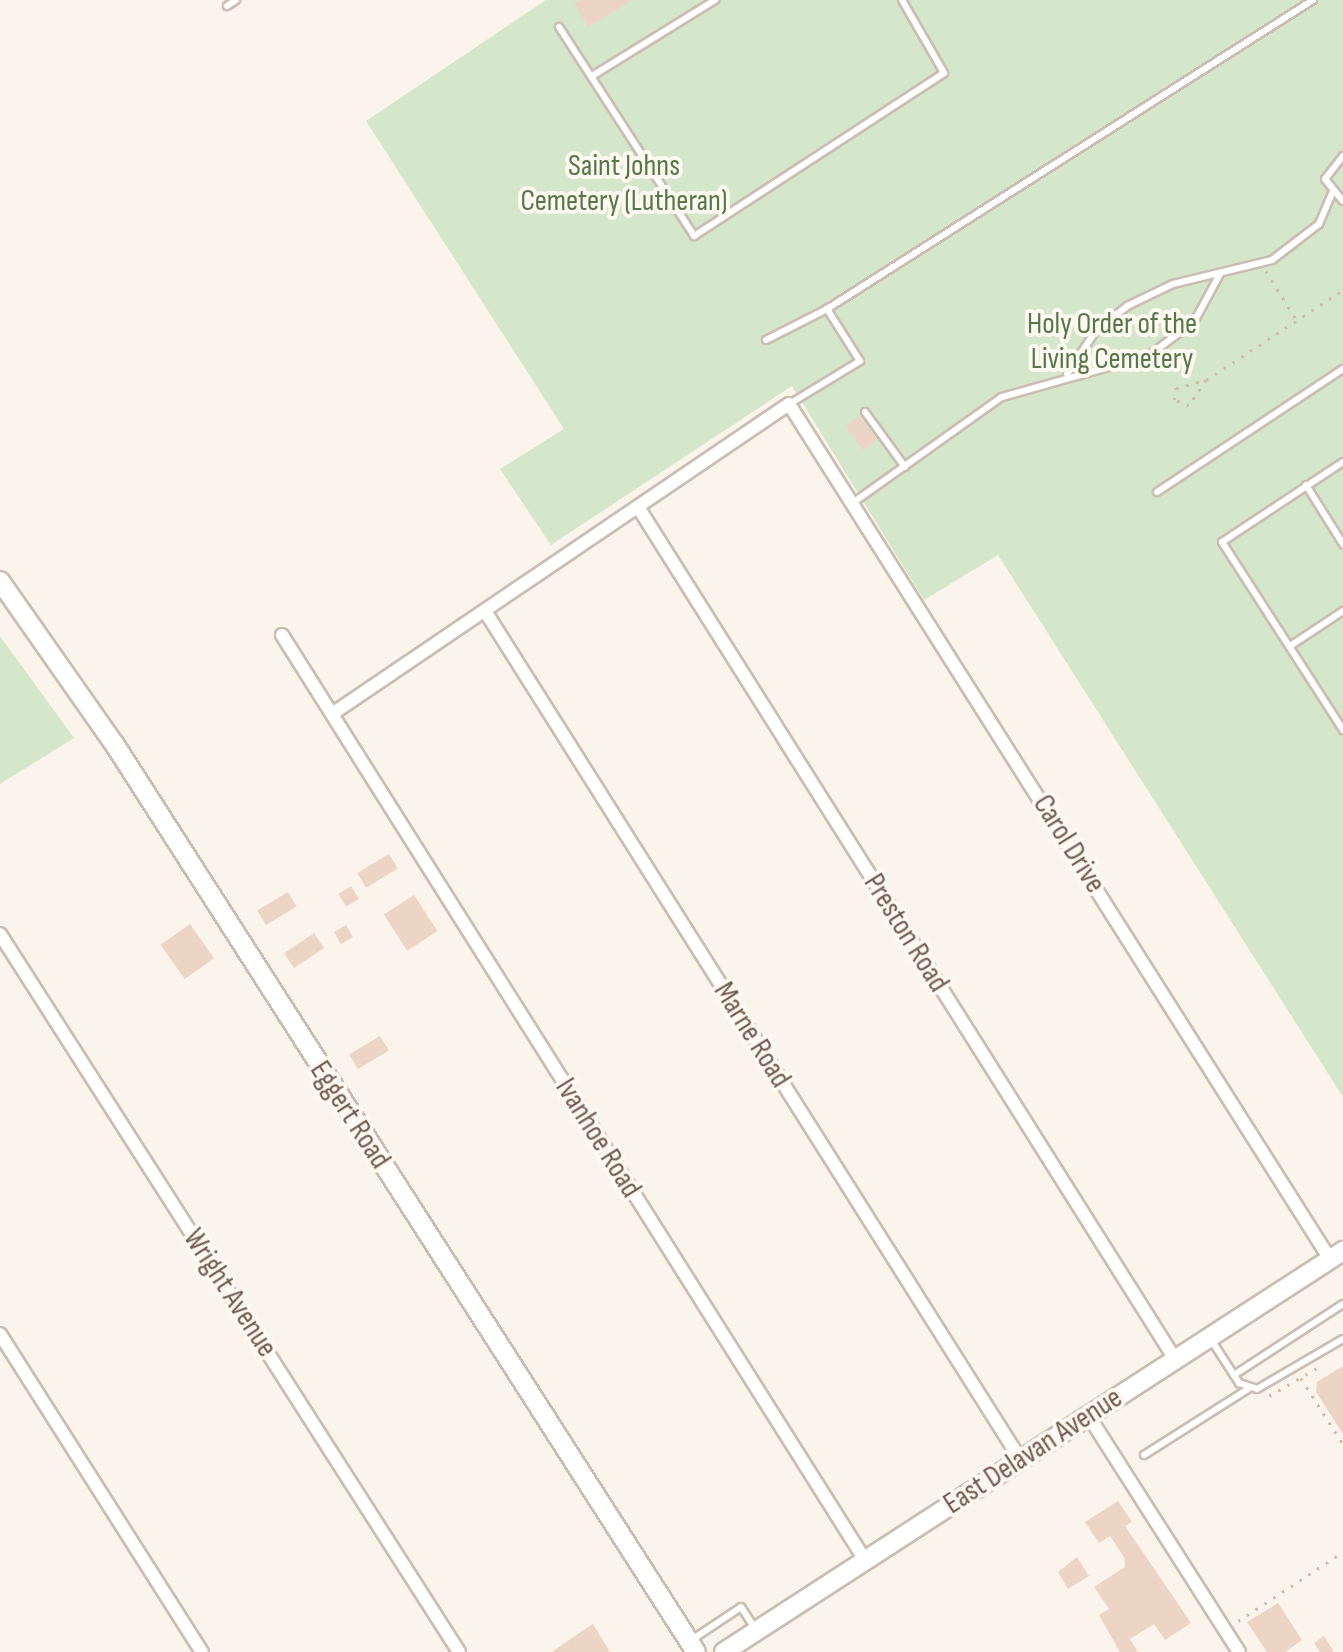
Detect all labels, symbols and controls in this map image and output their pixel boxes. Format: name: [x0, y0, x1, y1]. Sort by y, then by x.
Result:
park label: Saint Johns Cemetery (Lutheran): [521, 148, 727, 218]
park label: Holy Order of the Living Cemetery: [1027, 306, 1197, 376]
street label: Carol Drive: [1025, 788, 1113, 900]
street label: Preston Road: [856, 867, 956, 999]
street label: Marne Road: [706, 976, 798, 1094]
street label: Eggert Road: [302, 1054, 398, 1176]
street label: Ivanhoe Road: [547, 1072, 649, 1204]
street label: Wright Avenue: [175, 1222, 285, 1364]
street label: East Delavan Avenue: [937, 1380, 1129, 1522]

